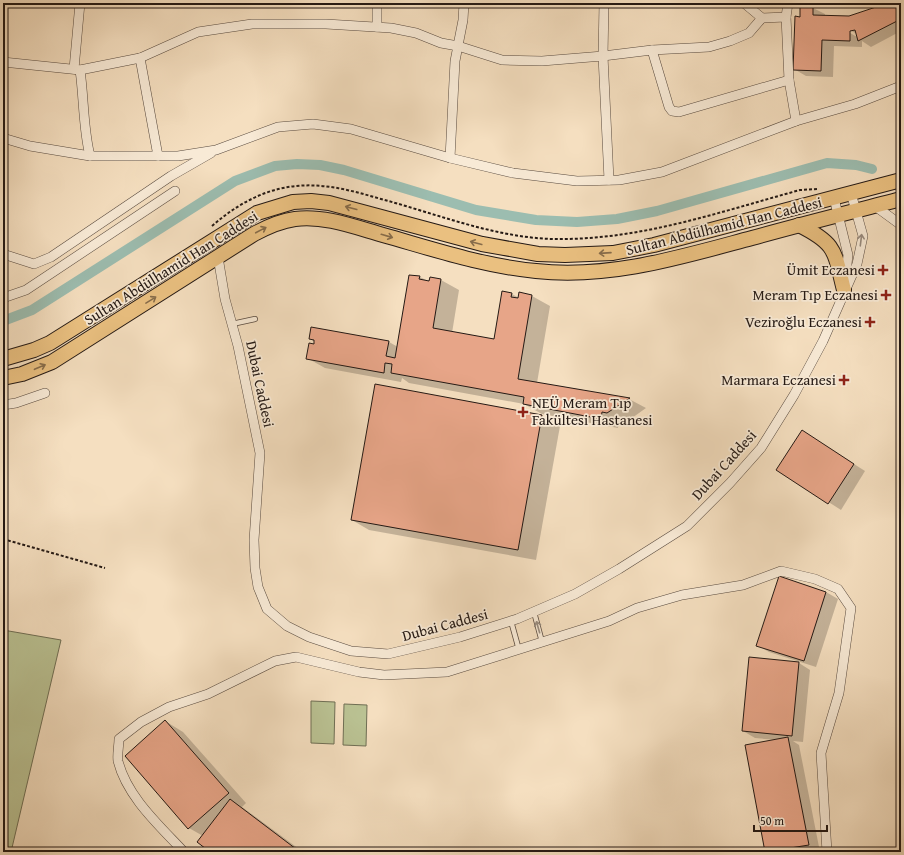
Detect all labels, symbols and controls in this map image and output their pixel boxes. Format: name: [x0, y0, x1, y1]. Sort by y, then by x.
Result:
street label: Sultan Abdülhamid Han Caddesi: [624, 191, 824, 260]
one-way arrow: [345, 203, 358, 211]
street label: Sultan Abdülhamid Han Caddesi: [80, 205, 262, 330]
one-way arrow: [255, 226, 267, 234]
one-way arrow: [380, 233, 393, 240]
one-way arrow: [857, 234, 865, 247]
one-way arrow: [470, 239, 483, 246]
one-way arrow: [599, 250, 612, 257]
place label: Ümit Eczanesi: [787, 259, 875, 280]
marker: Ümit Eczanesi: [878, 265, 888, 275]
place label: Meram Tıp Eczanesi: [752, 284, 878, 305]
marker: Meram Tıp Eczanesi: [881, 290, 891, 300]
one-way arrow: [145, 295, 157, 303]
place label: Veziroğlu Eczanesi: [745, 311, 862, 332]
marker: Veziroğlu Eczanesi: [865, 317, 875, 327]
street label: Dubai Caddesi: [241, 339, 280, 429]
one-way arrow: [34, 363, 46, 370]
place label: Marmara Eczanesi: [721, 369, 836, 390]
marker: Marmara Eczanesi: [839, 375, 849, 385]
place label: NEÜ Meram Tıp Fakültesi Hastanesi: [532, 392, 653, 430]
marker: NEÜ Meram Tıp Fakültesi Hastanesi: [517, 406, 529, 418]
street label: Dubai Caddesi: [686, 425, 761, 504]
street label: Dubai Caddesi: [400, 603, 490, 646]
one-way arrow: [534, 621, 541, 634]
scale bar: [754, 807, 827, 833]
text: 50 m: [760, 812, 784, 829]

